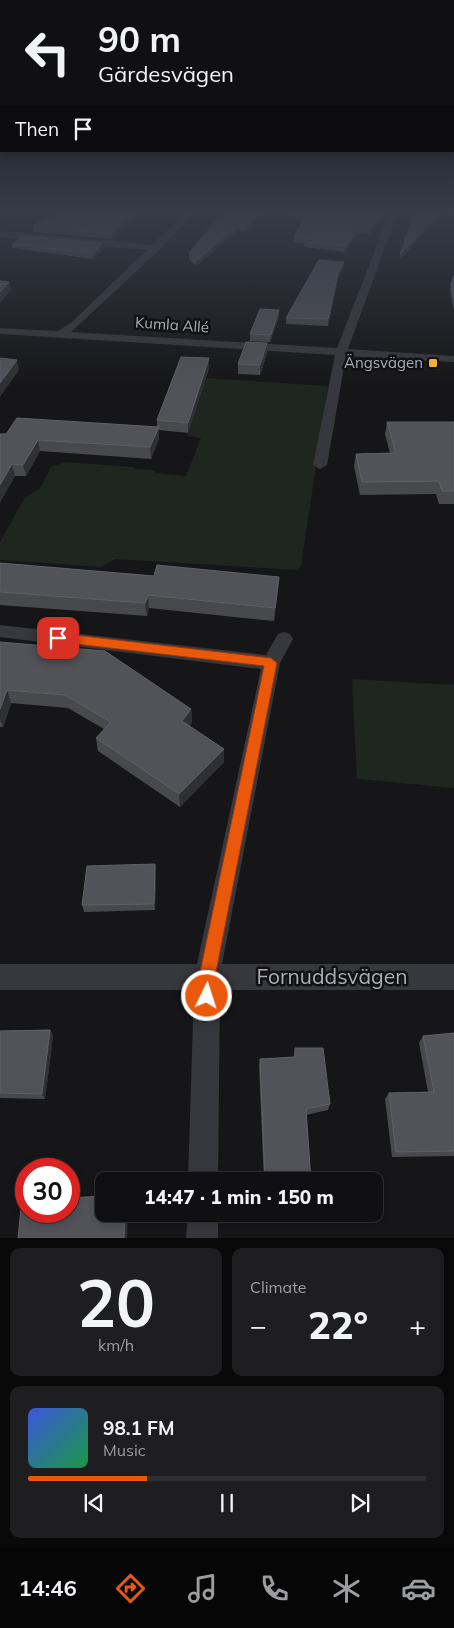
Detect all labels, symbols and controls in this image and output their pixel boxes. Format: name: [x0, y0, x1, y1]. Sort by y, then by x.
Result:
text: 90 m: [98, 17, 181, 61]
icon: left: [15, 20, 80, 85]
text: Gärdesvägen: [98, 60, 234, 88]
icon: arrive: [69, 115, 97, 143]
text: Then: [15, 117, 59, 141]
street label: Kumla Allé: [134, 312, 210, 337]
place label: Ängsvägen: [344, 353, 423, 372]
marker: Ängsvägen: [427, 357, 439, 369]
pin: [37, 617, 79, 659]
icon: arrive: [44, 624, 72, 652]
street label: Fornuddsvägen: [257, 963, 408, 989]
position arrow: [180, 969, 232, 1021]
speed limit sign: 30: [15, 1158, 80, 1223]
text: 14:47 · 1 min · 150 m: [144, 1185, 334, 1209]
text: 20: [77, 1262, 155, 1343]
text: Climate: [250, 1277, 306, 1297]
text: 22°: [308, 1301, 368, 1349]
text: −: [250, 1308, 267, 1343]
text: +: [409, 1308, 426, 1343]
text: km/h: [98, 1335, 134, 1355]
text: 98.1 FM: [103, 1416, 175, 1440]
text: Music: [103, 1440, 146, 1460]
icon: previous: [80, 1489, 108, 1517]
icon: pause: [213, 1489, 241, 1517]
icon: next: [346, 1489, 374, 1517]
icon: directions: [113, 1571, 148, 1606]
icon: music: [185, 1571, 220, 1606]
icon: phone: [257, 1571, 292, 1606]
icon: climate: [329, 1571, 364, 1606]
icon: car: [401, 1571, 436, 1606]
text: 14:46: [18, 1574, 77, 1602]

